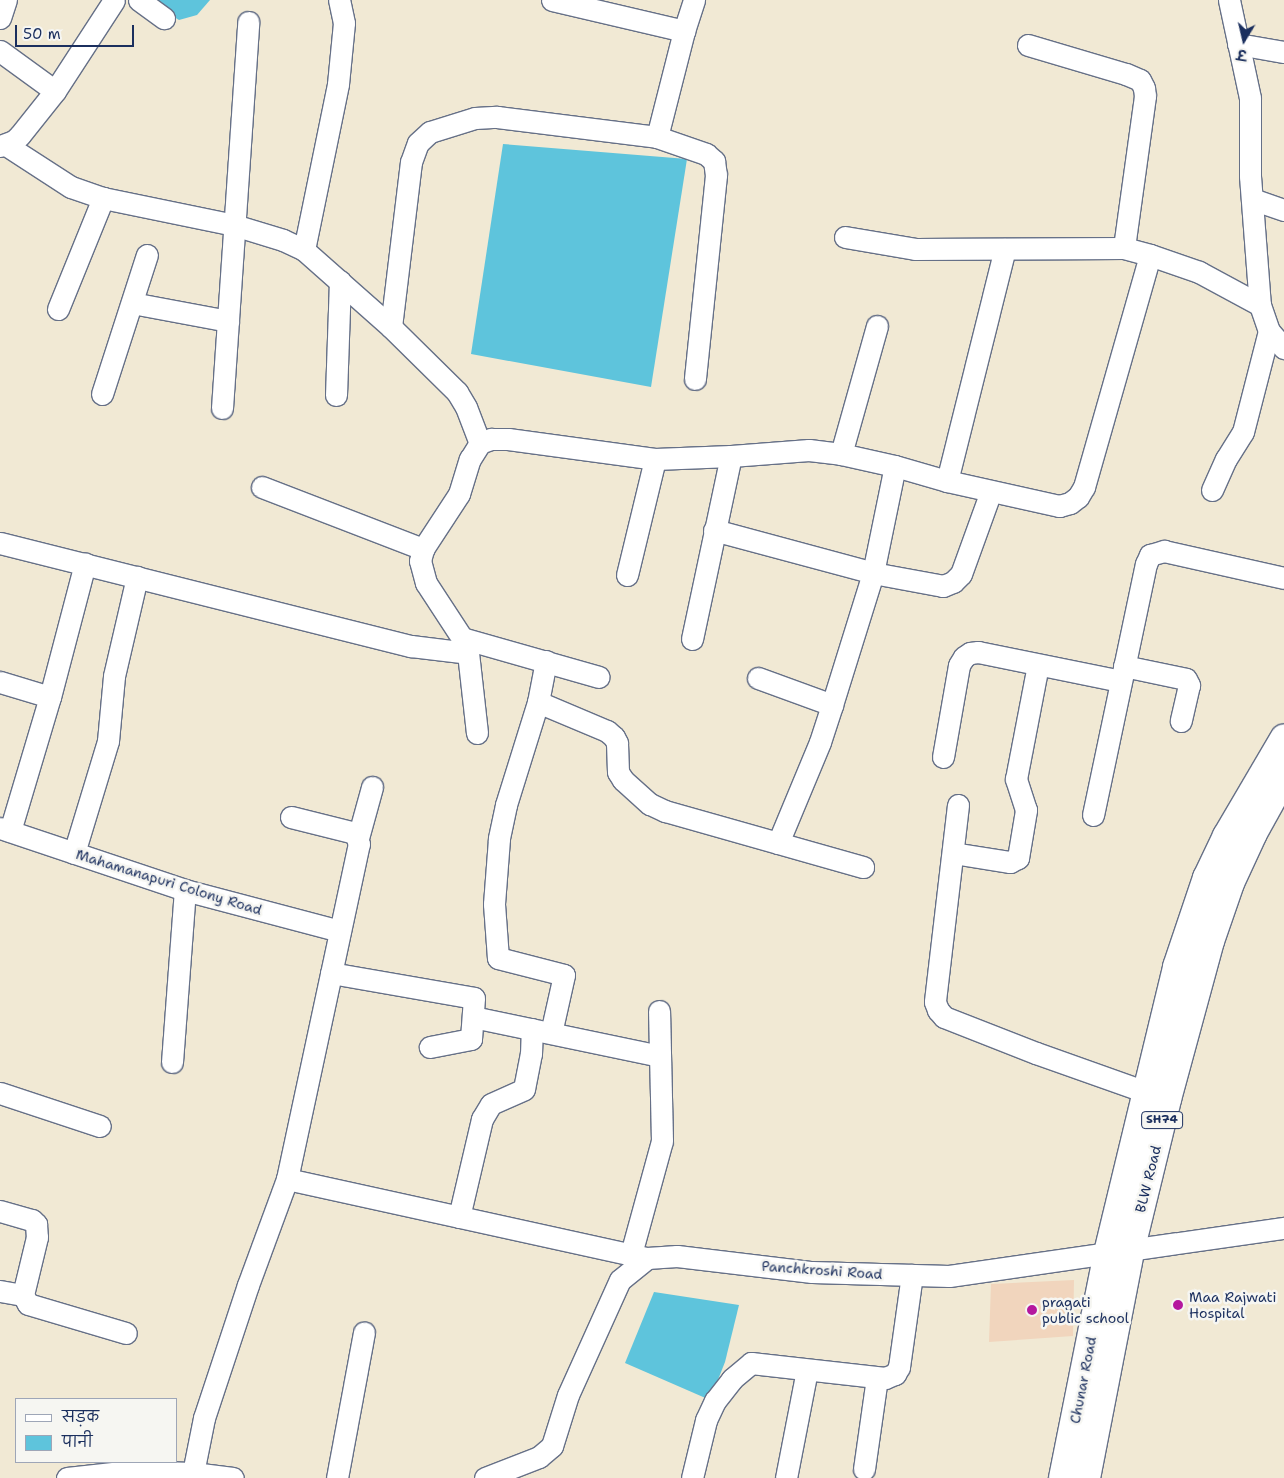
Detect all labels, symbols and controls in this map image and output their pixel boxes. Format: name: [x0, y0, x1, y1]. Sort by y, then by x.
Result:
scale bar: [18, 15, 136, 47]
north arrow: [1219, 15, 1269, 65]
text: 50 m: [23, 24, 61, 44]
text: उ: [1236, 45, 1248, 64]
street label: Mahamanapuri Colony Road: [74, 846, 264, 918]
road number: SH74: [1141, 1110, 1183, 1130]
street label: BLW Road: [1132, 1144, 1164, 1214]
street label: Panchkroshi Road: [761, 1257, 883, 1283]
place label: Maa Rajwati Hospital: [1189, 1289, 1276, 1321]
place label: pragati public school: [1042, 1294, 1129, 1326]
marker: Maa Rajwati Hospital: [1171, 1298, 1185, 1312]
marker: pragati public school: [1026, 1304, 1038, 1316]
street label: Chunar Road: [1066, 1335, 1100, 1425]
legend: [15, 1398, 178, 1463]
text: सड़क: [62, 1407, 99, 1427]
text: पानी: [62, 1432, 93, 1452]

